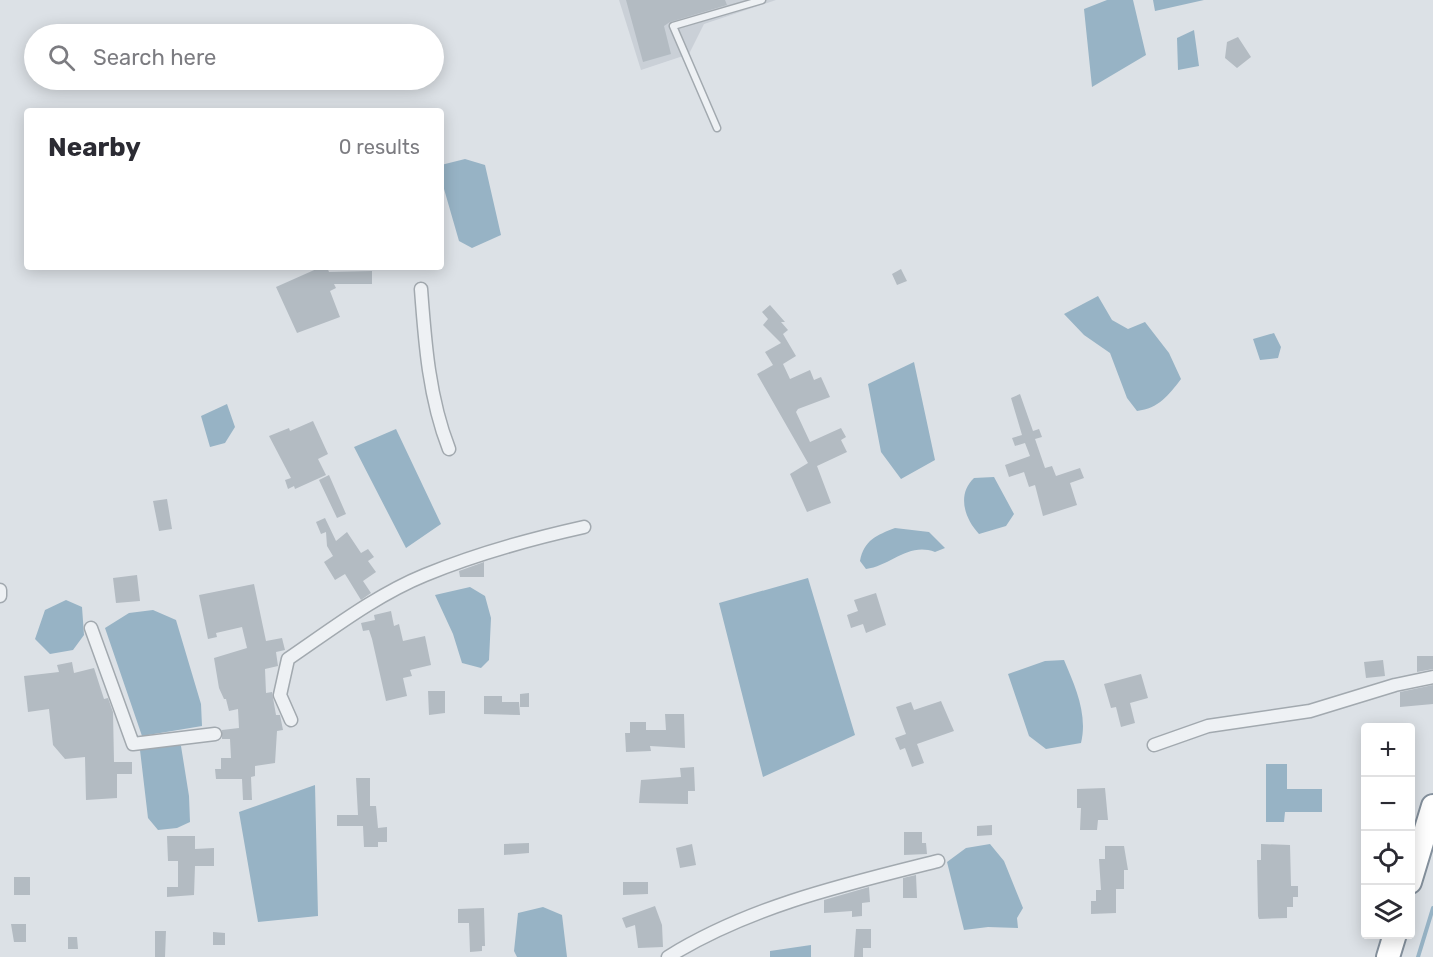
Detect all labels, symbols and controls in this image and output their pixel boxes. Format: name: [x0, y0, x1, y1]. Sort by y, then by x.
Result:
search box: [24, 24, 444, 90]
icon: search: [45, 41, 78, 74]
text: Search here: [93, 44, 216, 71]
text: Nearby: [48, 132, 141, 163]
text: 0 results: [339, 135, 420, 159]
map controls: [1361, 723, 1415, 939]
button: +: [1361, 723, 1415, 777]
button: −: [1361, 777, 1415, 831]
button: locate: [1361, 831, 1415, 885]
button: layers: [1361, 885, 1415, 939]

